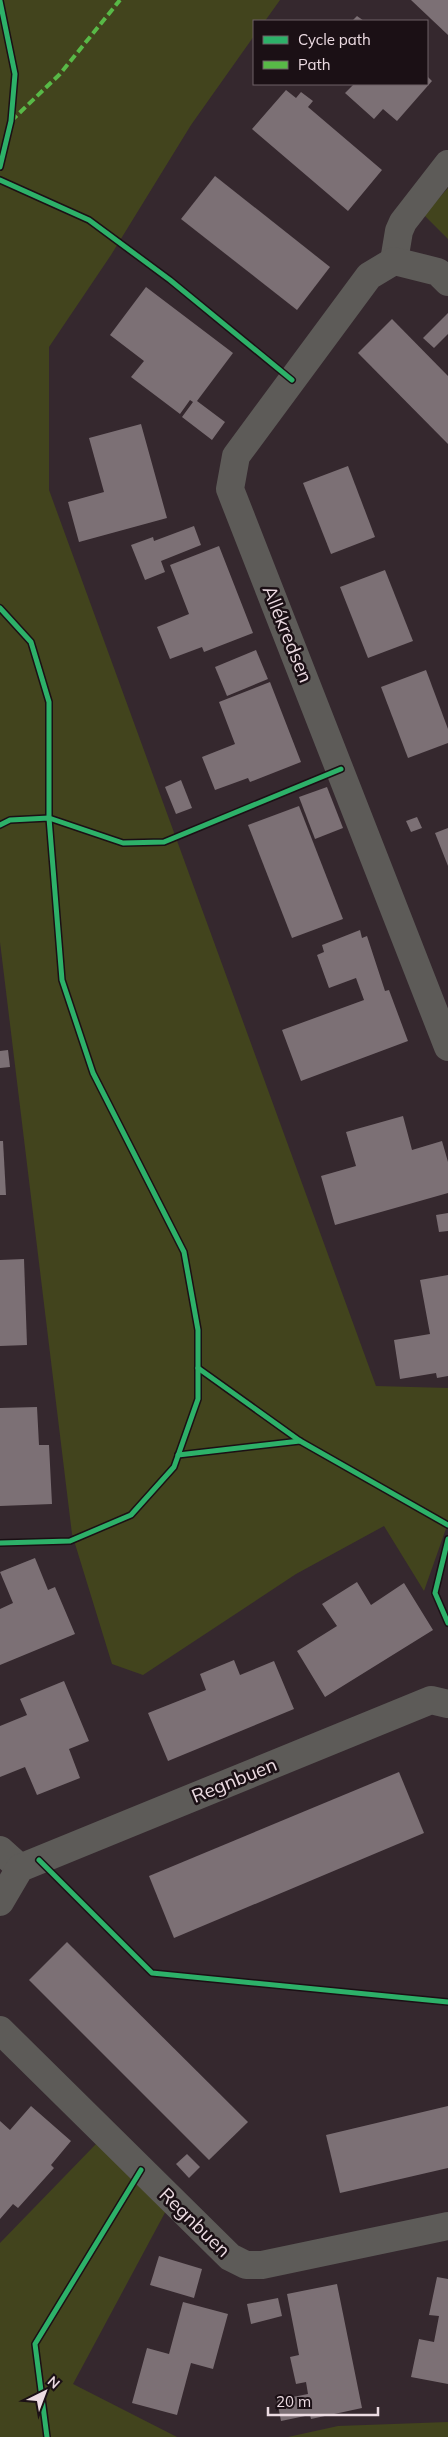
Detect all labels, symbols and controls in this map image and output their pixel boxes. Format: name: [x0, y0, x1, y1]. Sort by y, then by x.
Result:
legend: [253, 20, 428, 85]
text: Cycle path: [298, 30, 371, 49]
text: Path: [298, 55, 330, 74]
street label: Allékredsen: [258, 582, 318, 686]
street label: Regnbuen: [188, 1752, 280, 1808]
street label: Regnbuen: [154, 2182, 236, 2262]
north arrow: [20, 2367, 70, 2417]
text: N: [44, 2372, 64, 2393]
scale bar: [268, 2384, 378, 2416]
text: 20 m: [276, 2392, 311, 2411]

